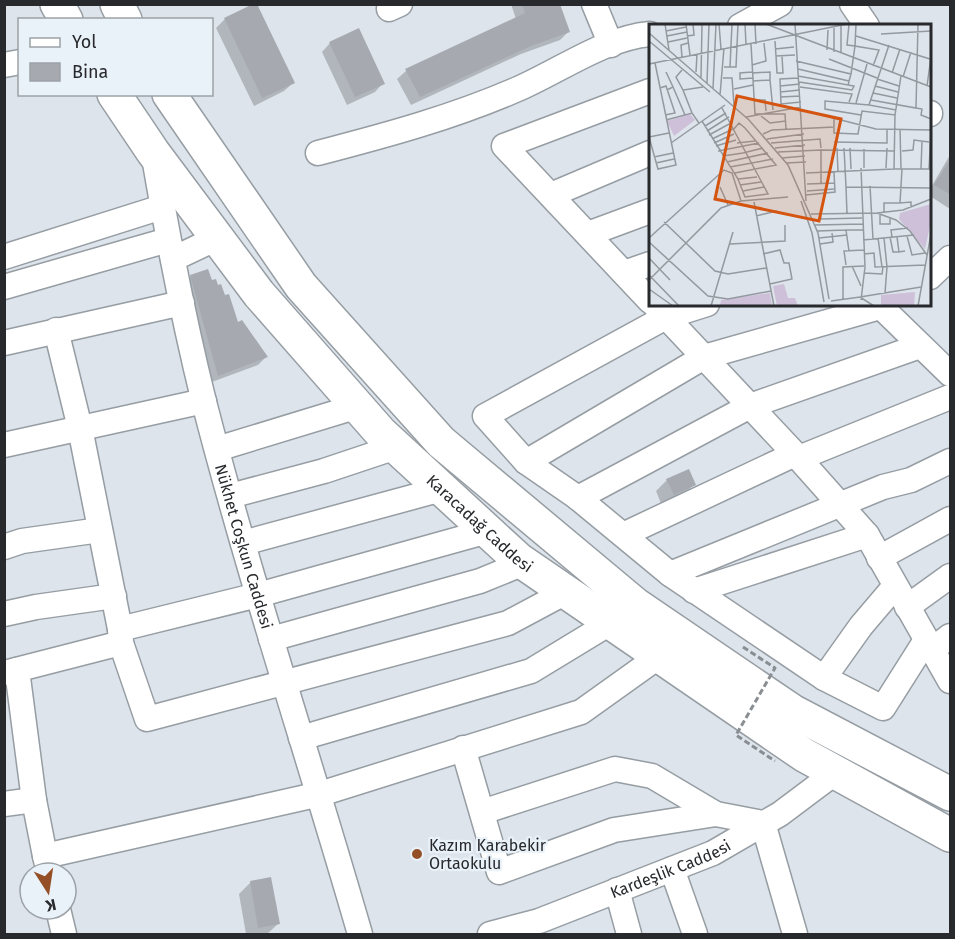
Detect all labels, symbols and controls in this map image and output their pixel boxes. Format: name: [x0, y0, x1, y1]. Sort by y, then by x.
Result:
legend: [18, 18, 213, 96]
inset map: [649, 24, 931, 306]
text: Yol: [72, 31, 97, 53]
text: Bina: [72, 61, 108, 83]
street label: Nükhet Coşkun Caddesi: [211, 462, 277, 631]
street label: Karacadağ Caddesi: [423, 471, 536, 576]
place label: Kazım Karabekir Ortaokulu: [429, 836, 547, 873]
street label: Kardeşlik Caddesi: [607, 836, 734, 902]
marker: Kazım Karabekir Ortaokulu: [410, 847, 424, 861]
north arrow: [18, 861, 78, 921]
text: K: [43, 895, 58, 916]

